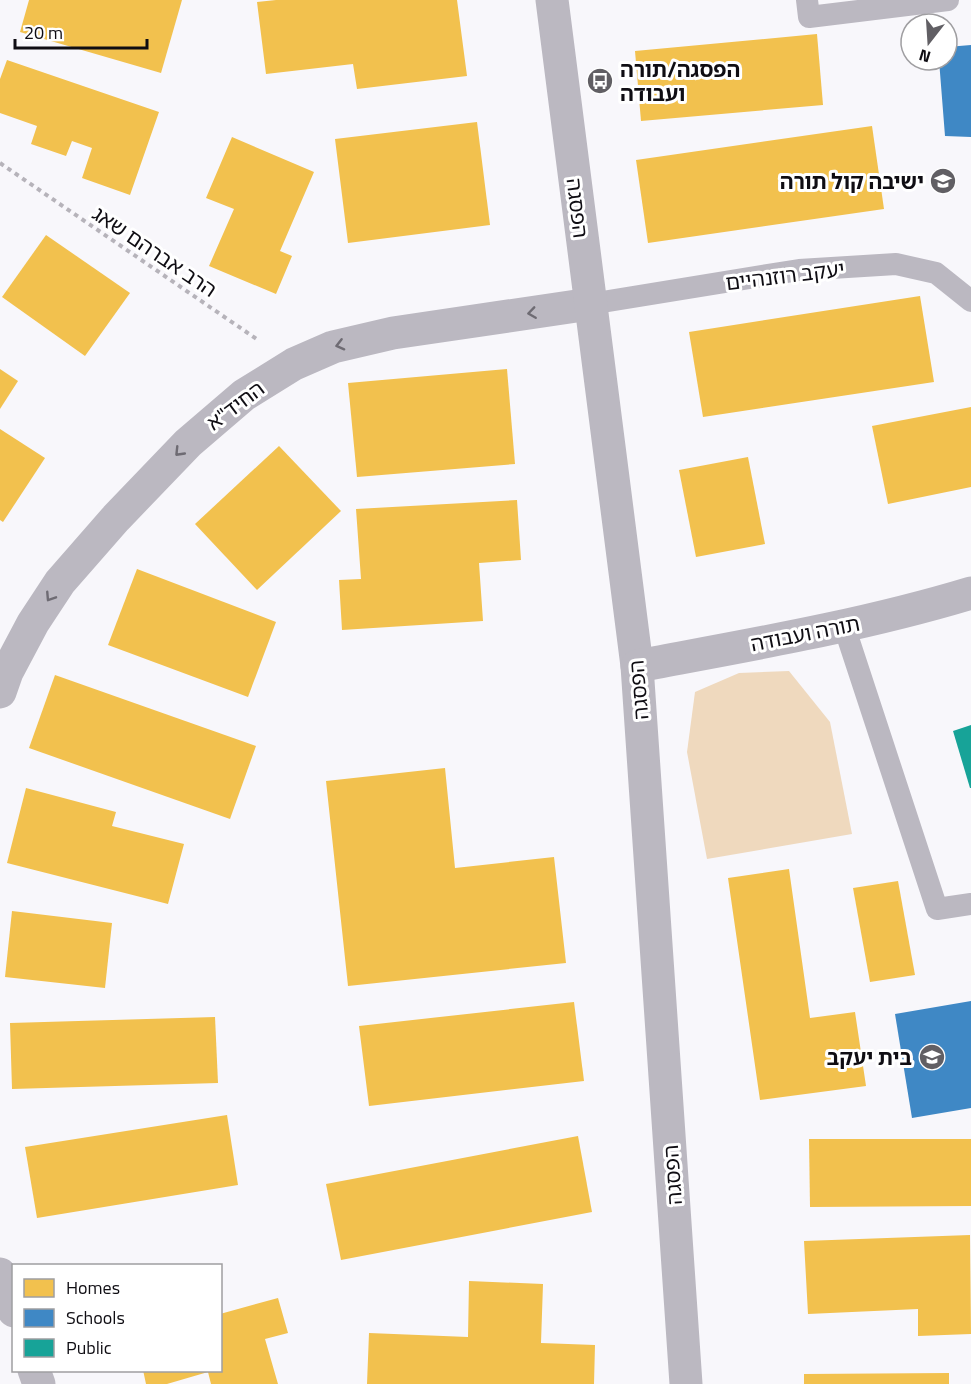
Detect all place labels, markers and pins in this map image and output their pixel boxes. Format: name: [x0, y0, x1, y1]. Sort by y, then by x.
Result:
place label: הפסגה/תורה ועבודה: [620, 53, 740, 109]
bus stop icon: הפסגה/תורה ועבודה: [585, 66, 615, 96]
place label: ישיבה קול תורה: [780, 165, 924, 197]
school or university icon: ישיבה קול תורה: [928, 166, 958, 196]
place label: בית יעקב: [827, 1041, 912, 1073]
school or university icon: בית יעקב: [917, 1042, 947, 1072]

